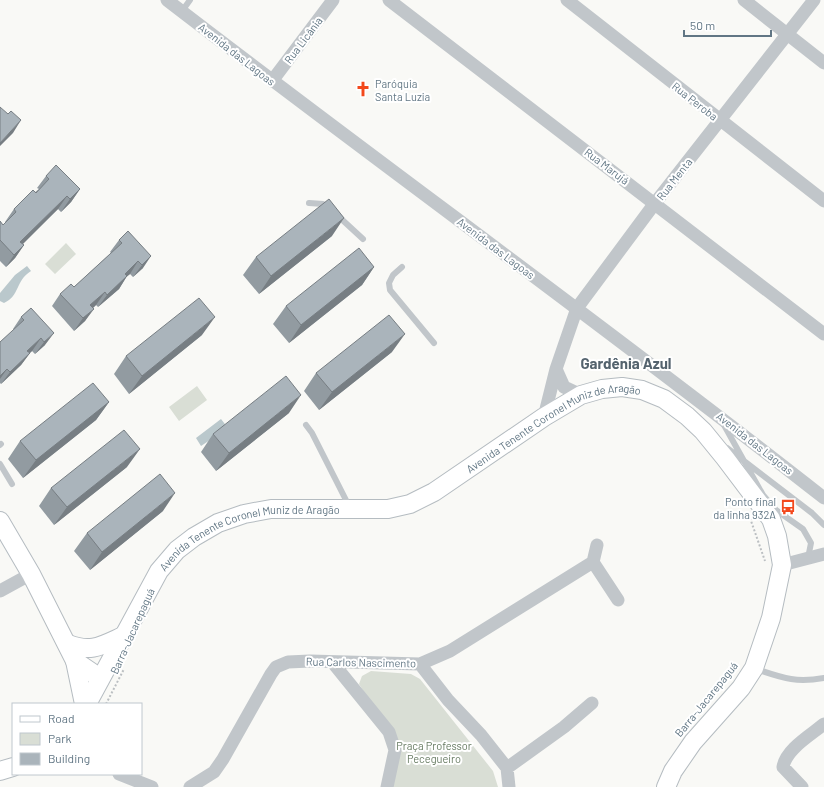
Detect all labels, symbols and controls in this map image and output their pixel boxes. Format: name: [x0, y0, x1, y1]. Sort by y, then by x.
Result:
scale bar: [684, 12, 771, 38]
street label: Rua Licânia: [281, 14, 325, 66]
text: 50 m: [690, 18, 715, 32]
street label: Avenida das Lagoas: [196, 20, 278, 88]
place label: Paróquia Santa Luzia: [375, 77, 430, 103]
street label: Rua Peroba: [670, 79, 720, 123]
church icon: Paróquia Santa Luzia: [354, 80, 372, 98]
street label: Rua Marujá: [582, 145, 632, 187]
street label: Rua Menta: [654, 155, 694, 203]
street label: Avenida das Lagoas: [455, 215, 537, 281]
district label: Gardênia Azul: [580, 354, 672, 372]
street label: Avenida Tenente Coronel Muniz de Aragão: [463, 380, 642, 475]
street label: Avenida das Lagoas: [714, 409, 796, 477]
place label: Ponto final da linha 932A: [713, 495, 776, 521]
bus stop icon: Ponto final da linha 932A: [779, 498, 797, 516]
street label: Avenida Tenente Coronel Muniz de Aragão: [156, 503, 340, 573]
street label: Barra-Jacarepaguá: [107, 586, 157, 676]
street label: Rua Carlos Nascimento: [306, 655, 416, 669]
street label: Barra-Jacarepaguá: [672, 659, 740, 739]
legend: [12, 703, 142, 775]
text: Road: [48, 711, 75, 725]
text: Park: [48, 731, 72, 745]
park label: Praça Professor Pecegueiro: [396, 739, 472, 765]
text: Building: [48, 751, 90, 765]

